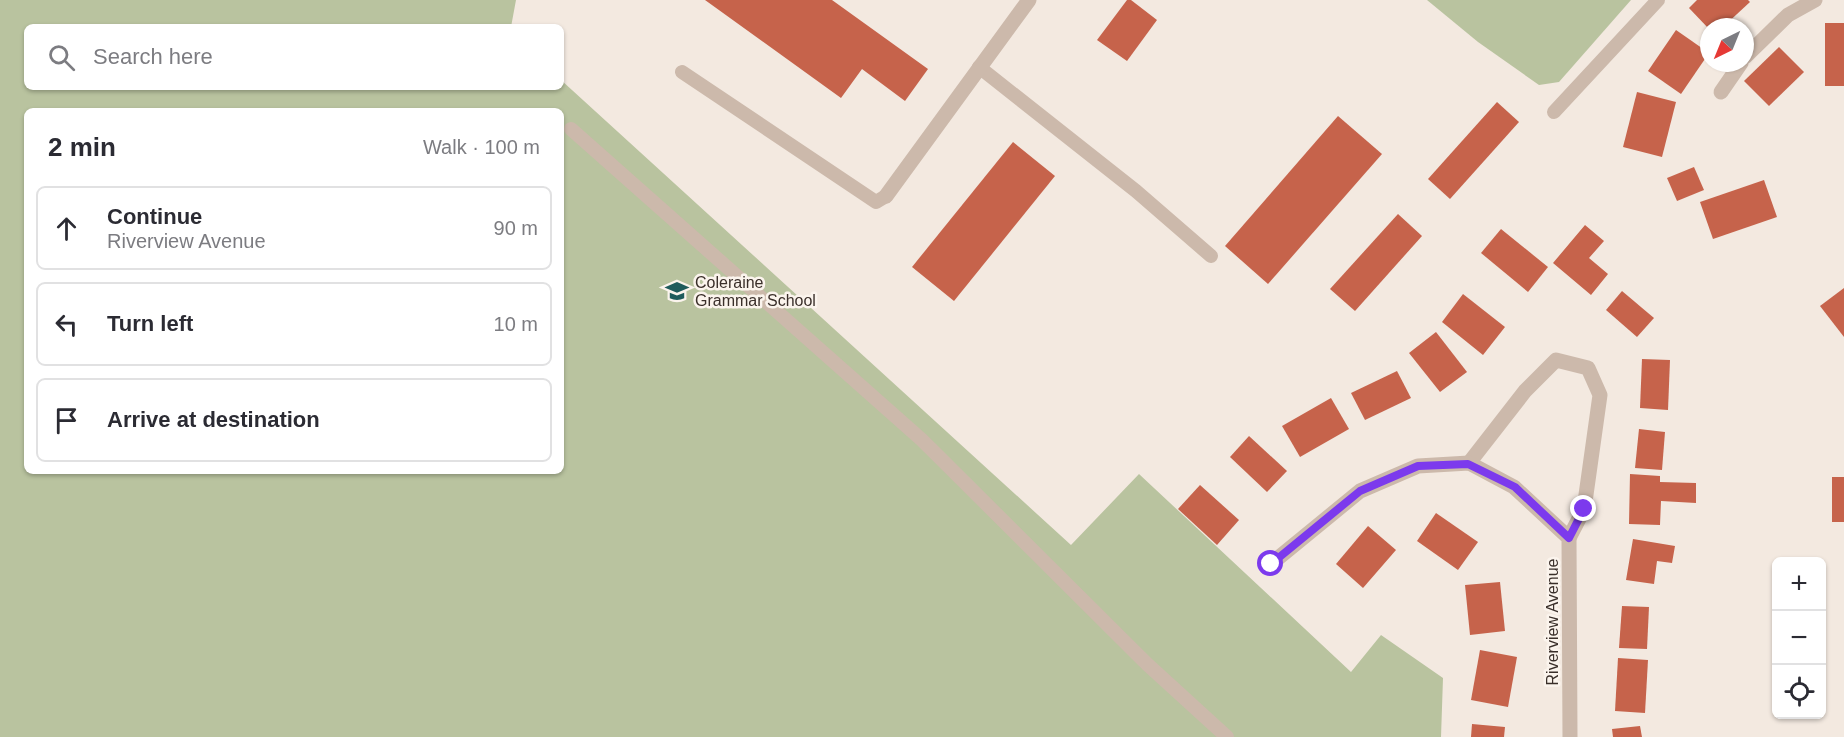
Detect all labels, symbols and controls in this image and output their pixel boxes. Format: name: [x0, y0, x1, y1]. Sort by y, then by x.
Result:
north arrow: [1700, 18, 1754, 72]
search box: [24, 24, 564, 90]
icon: search: [45, 41, 78, 74]
text: Search here: [93, 44, 213, 69]
text: 2 min: [48, 132, 116, 162]
text: Walk · 100 m: [423, 136, 540, 158]
text: Continue: [107, 204, 202, 229]
icon: ahead: [50, 212, 83, 245]
text: 90 m: [494, 217, 538, 239]
text: Riverview Avenue: [107, 230, 266, 252]
place label: Coleraine Grammar School: [695, 274, 816, 309]
school or university icon: Coleraine Grammar School: [664, 278, 690, 304]
icon: left: [50, 308, 83, 341]
text: Turn left: [107, 311, 193, 336]
text: 10 m: [494, 313, 538, 335]
icon: arrive: [50, 404, 83, 437]
text: Arrive at destination: [107, 407, 320, 432]
route end: [1570, 495, 1596, 521]
route start: [1257, 550, 1283, 576]
map controls: [1772, 557, 1826, 719]
button: +: [1772, 557, 1826, 611]
street label: Riverview Avenue: [1544, 558, 1561, 685]
button: −: [1772, 611, 1826, 665]
button: locate: [1772, 665, 1826, 719]

